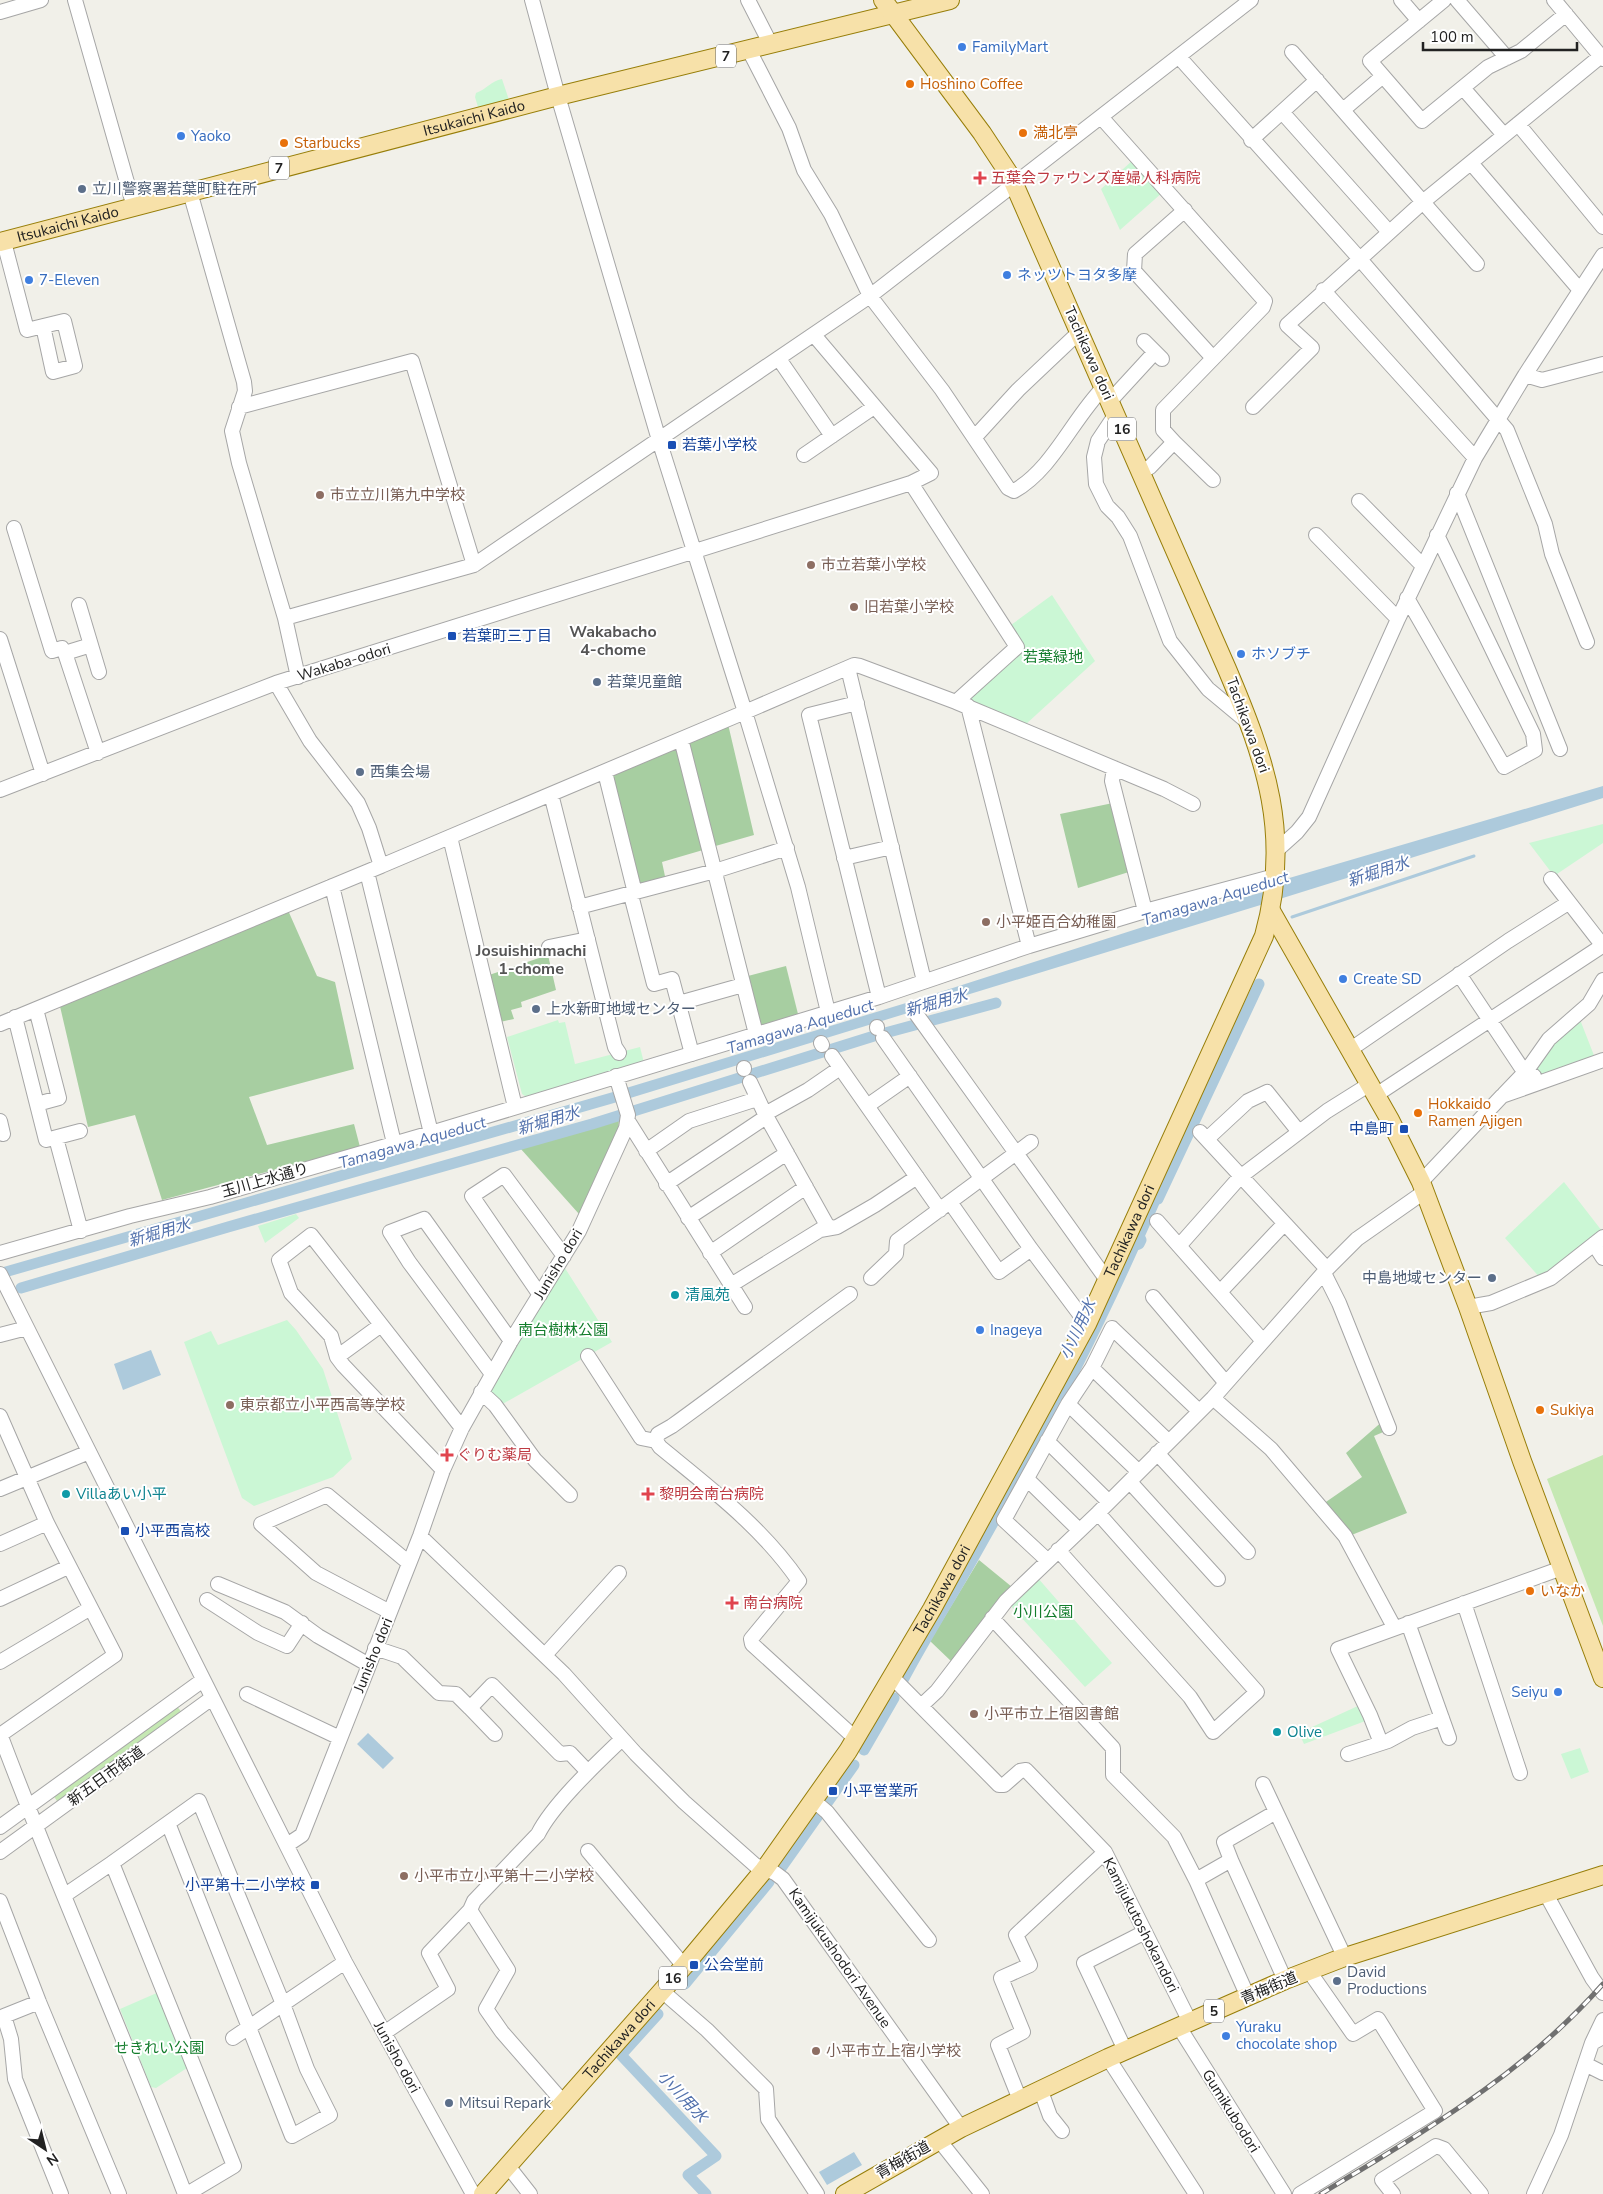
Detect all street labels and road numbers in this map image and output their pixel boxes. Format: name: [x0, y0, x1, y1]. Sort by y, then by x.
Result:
road number: 7: [716, 44, 736, 68]
street label: Itsukaichi Kaido: [421, 95, 527, 141]
road number: 7: [269, 156, 289, 180]
street label: Itsukaichi Kaido: [15, 201, 121, 247]
street label: Tachikawa dori: [1059, 303, 1119, 403]
road number: 16: [1108, 418, 1136, 440]
street label: Wakaba-odori: [295, 638, 393, 686]
street label: Tachikawa dori: [1221, 674, 1275, 776]
street label: 玉川上水通り: [219, 1158, 311, 1202]
street label: Tachikawa dori: [1099, 1181, 1159, 1281]
street label: Junisho dori: [529, 1225, 587, 1304]
street label: Tachikawa dori: [909, 1541, 975, 1639]
street label: Junisho dori: [349, 1615, 397, 1696]
street label: 新五日市街道: [64, 1741, 148, 1811]
street label: Kamijukutoshokandori: [1098, 1854, 1184, 1996]
street label: Kamijukushodori Avenue: [784, 1884, 896, 2032]
road number: 16: [659, 1966, 687, 1990]
street label: 青梅街道: [1237, 1967, 1301, 2009]
street label: Tachikawa dori: [579, 1995, 660, 2084]
road number: 5: [1204, 2000, 1224, 2022]
street label: Junisho dori: [369, 2017, 425, 2096]
street label: Gumikubodori: [1197, 2066, 1265, 2156]
street label: 青梅街道: [872, 2136, 934, 2184]

